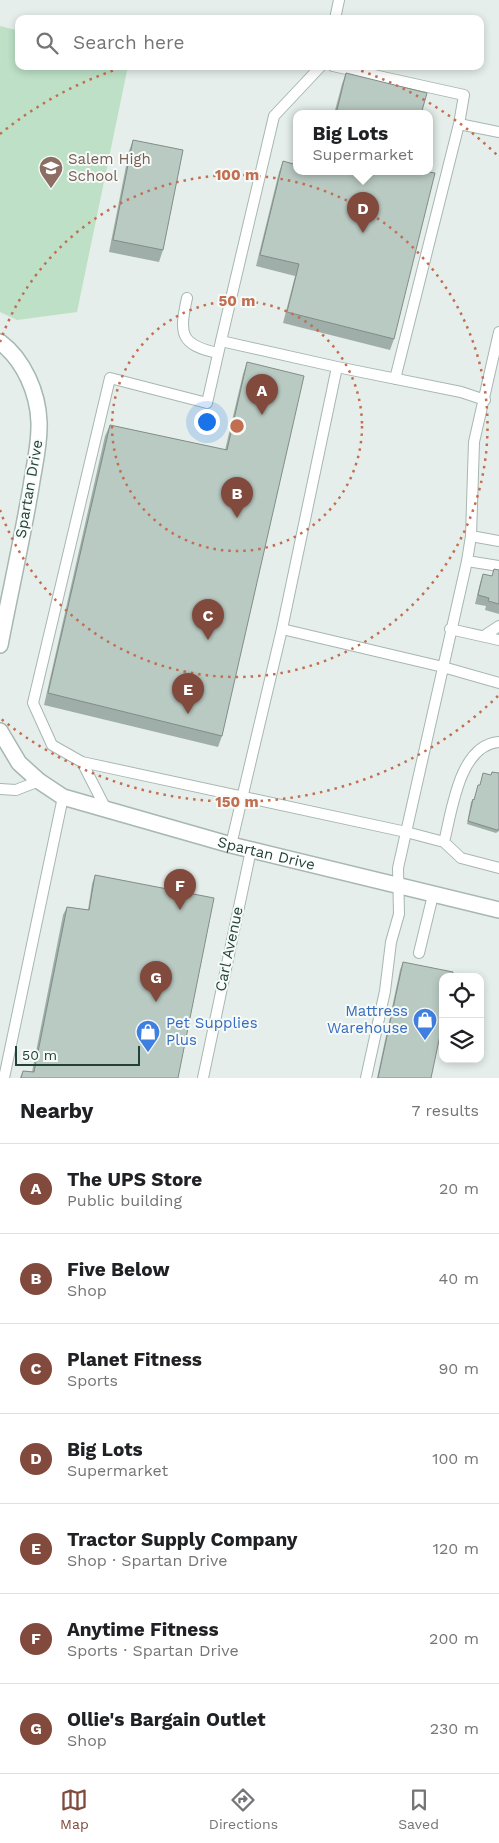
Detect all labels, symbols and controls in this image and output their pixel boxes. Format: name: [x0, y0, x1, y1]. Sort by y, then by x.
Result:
search box: [15, 15, 484, 70]
icon: search: [33, 29, 61, 57]
text: Search here: [73, 31, 184, 54]
popup: [293, 110, 433, 175]
text: Big Lots: [312, 122, 388, 145]
text: Supermarket: [312, 145, 414, 164]
place label: Salem High School: [68, 150, 151, 185]
school or university icon: Salem High School: [38, 155, 64, 189]
text: 100 m: [215, 166, 259, 184]
pin: D: [347, 192, 379, 233]
text: 50 m: [219, 292, 255, 310]
pin: A: [246, 374, 278, 415]
your location: [194, 409, 220, 435]
centre of rings: [228, 417, 246, 435]
street label: Spartan Drive: [11, 438, 47, 540]
pin: B: [221, 477, 253, 518]
pin: C: [192, 599, 224, 640]
pin: E: [172, 673, 204, 714]
text: 150 m: [215, 793, 259, 811]
street label: Spartan Drive: [216, 833, 317, 874]
pin: F: [164, 869, 196, 910]
street label: Carl Avenue: [211, 905, 247, 993]
pin: G: [140, 961, 172, 1002]
map controls: [439, 973, 484, 1063]
button: locate: [439, 973, 484, 1018]
place label: Mattress Warehouse: [327, 1002, 408, 1037]
shop icon: Mattress Warehouse: [412, 1007, 438, 1041]
place label: Pet Supplies Plus: [166, 1014, 258, 1049]
button: layers: [439, 1018, 484, 1063]
shop icon: Pet Supplies Plus: [135, 1019, 161, 1053]
scale bar: [15, 1043, 140, 1066]
text: 50 m: [22, 1047, 57, 1063]
text: Nearby: [20, 1098, 93, 1123]
text: 7 results: [412, 1101, 479, 1120]
text: The UPS Store: [67, 1168, 202, 1191]
text: A: [31, 1179, 41, 1198]
text: 20 m: [439, 1179, 479, 1198]
text: Public building: [67, 1191, 182, 1210]
text: Five Below: [67, 1258, 170, 1281]
text: B: [31, 1269, 41, 1288]
text: 40 m: [439, 1269, 479, 1288]
text: Shop: [67, 1281, 107, 1300]
text: Planet Fitness: [67, 1348, 202, 1371]
text: C: [31, 1359, 41, 1378]
text: 90 m: [438, 1359, 479, 1378]
text: Sports: [67, 1371, 118, 1390]
text: Big Lots: [67, 1438, 143, 1461]
text: D: [30, 1449, 42, 1468]
text: 100 m: [432, 1449, 479, 1468]
text: Supermarket: [67, 1461, 168, 1480]
text: Tractor Supply Company: [67, 1528, 297, 1551]
text: E: [31, 1539, 41, 1558]
text: 120 m: [433, 1539, 479, 1558]
text: Shop · Spartan Drive: [67, 1551, 228, 1570]
text: Anytime Fitness: [67, 1618, 219, 1641]
text: F: [31, 1629, 41, 1648]
text: 200 m: [429, 1629, 479, 1648]
text: Sports · Spartan Drive: [67, 1641, 239, 1660]
text: Ollie's Bargain Outlet: [67, 1708, 266, 1731]
text: G: [30, 1719, 42, 1738]
text: 230 m: [430, 1719, 479, 1738]
text: Shop: [67, 1731, 107, 1750]
tab: Map: [60, 1786, 89, 1832]
tab: Directions: [209, 1786, 278, 1832]
tab: Saved: [398, 1786, 439, 1832]

